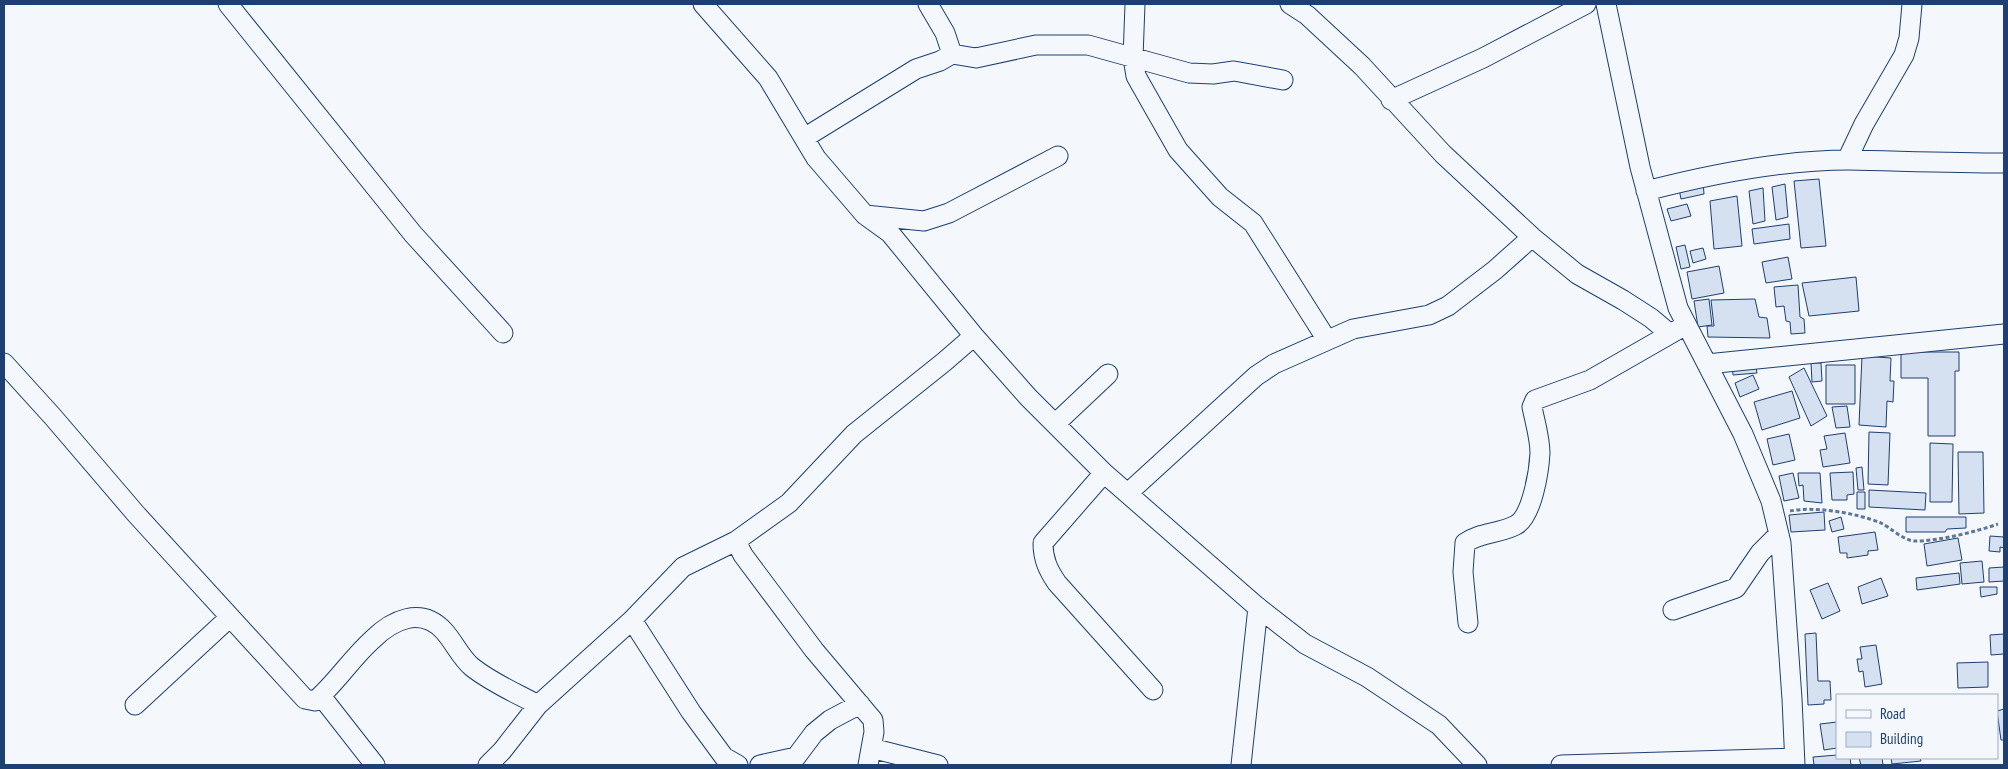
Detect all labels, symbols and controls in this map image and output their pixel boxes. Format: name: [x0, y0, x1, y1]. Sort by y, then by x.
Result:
legend: [1836, 694, 1998, 759]
text: Road: [1880, 704, 1906, 723]
text: Building: [1880, 729, 1923, 748]

